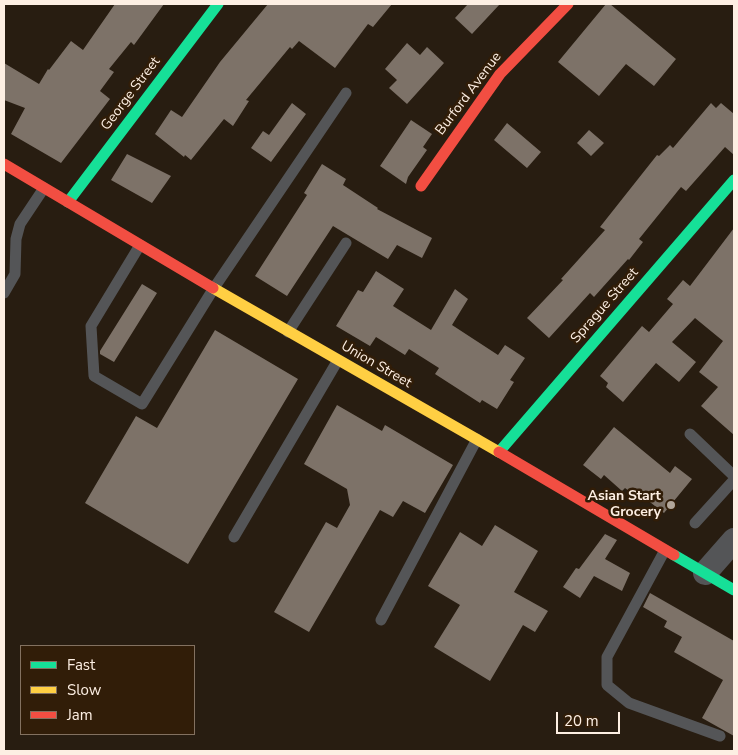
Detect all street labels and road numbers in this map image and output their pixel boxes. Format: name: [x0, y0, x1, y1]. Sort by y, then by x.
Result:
street label: Burford Avenue: [432, 49, 506, 139]
street label: George Street: [98, 54, 164, 134]
street label: Sprague Street: [568, 265, 642, 347]
street label: Union Street: [338, 338, 414, 392]

